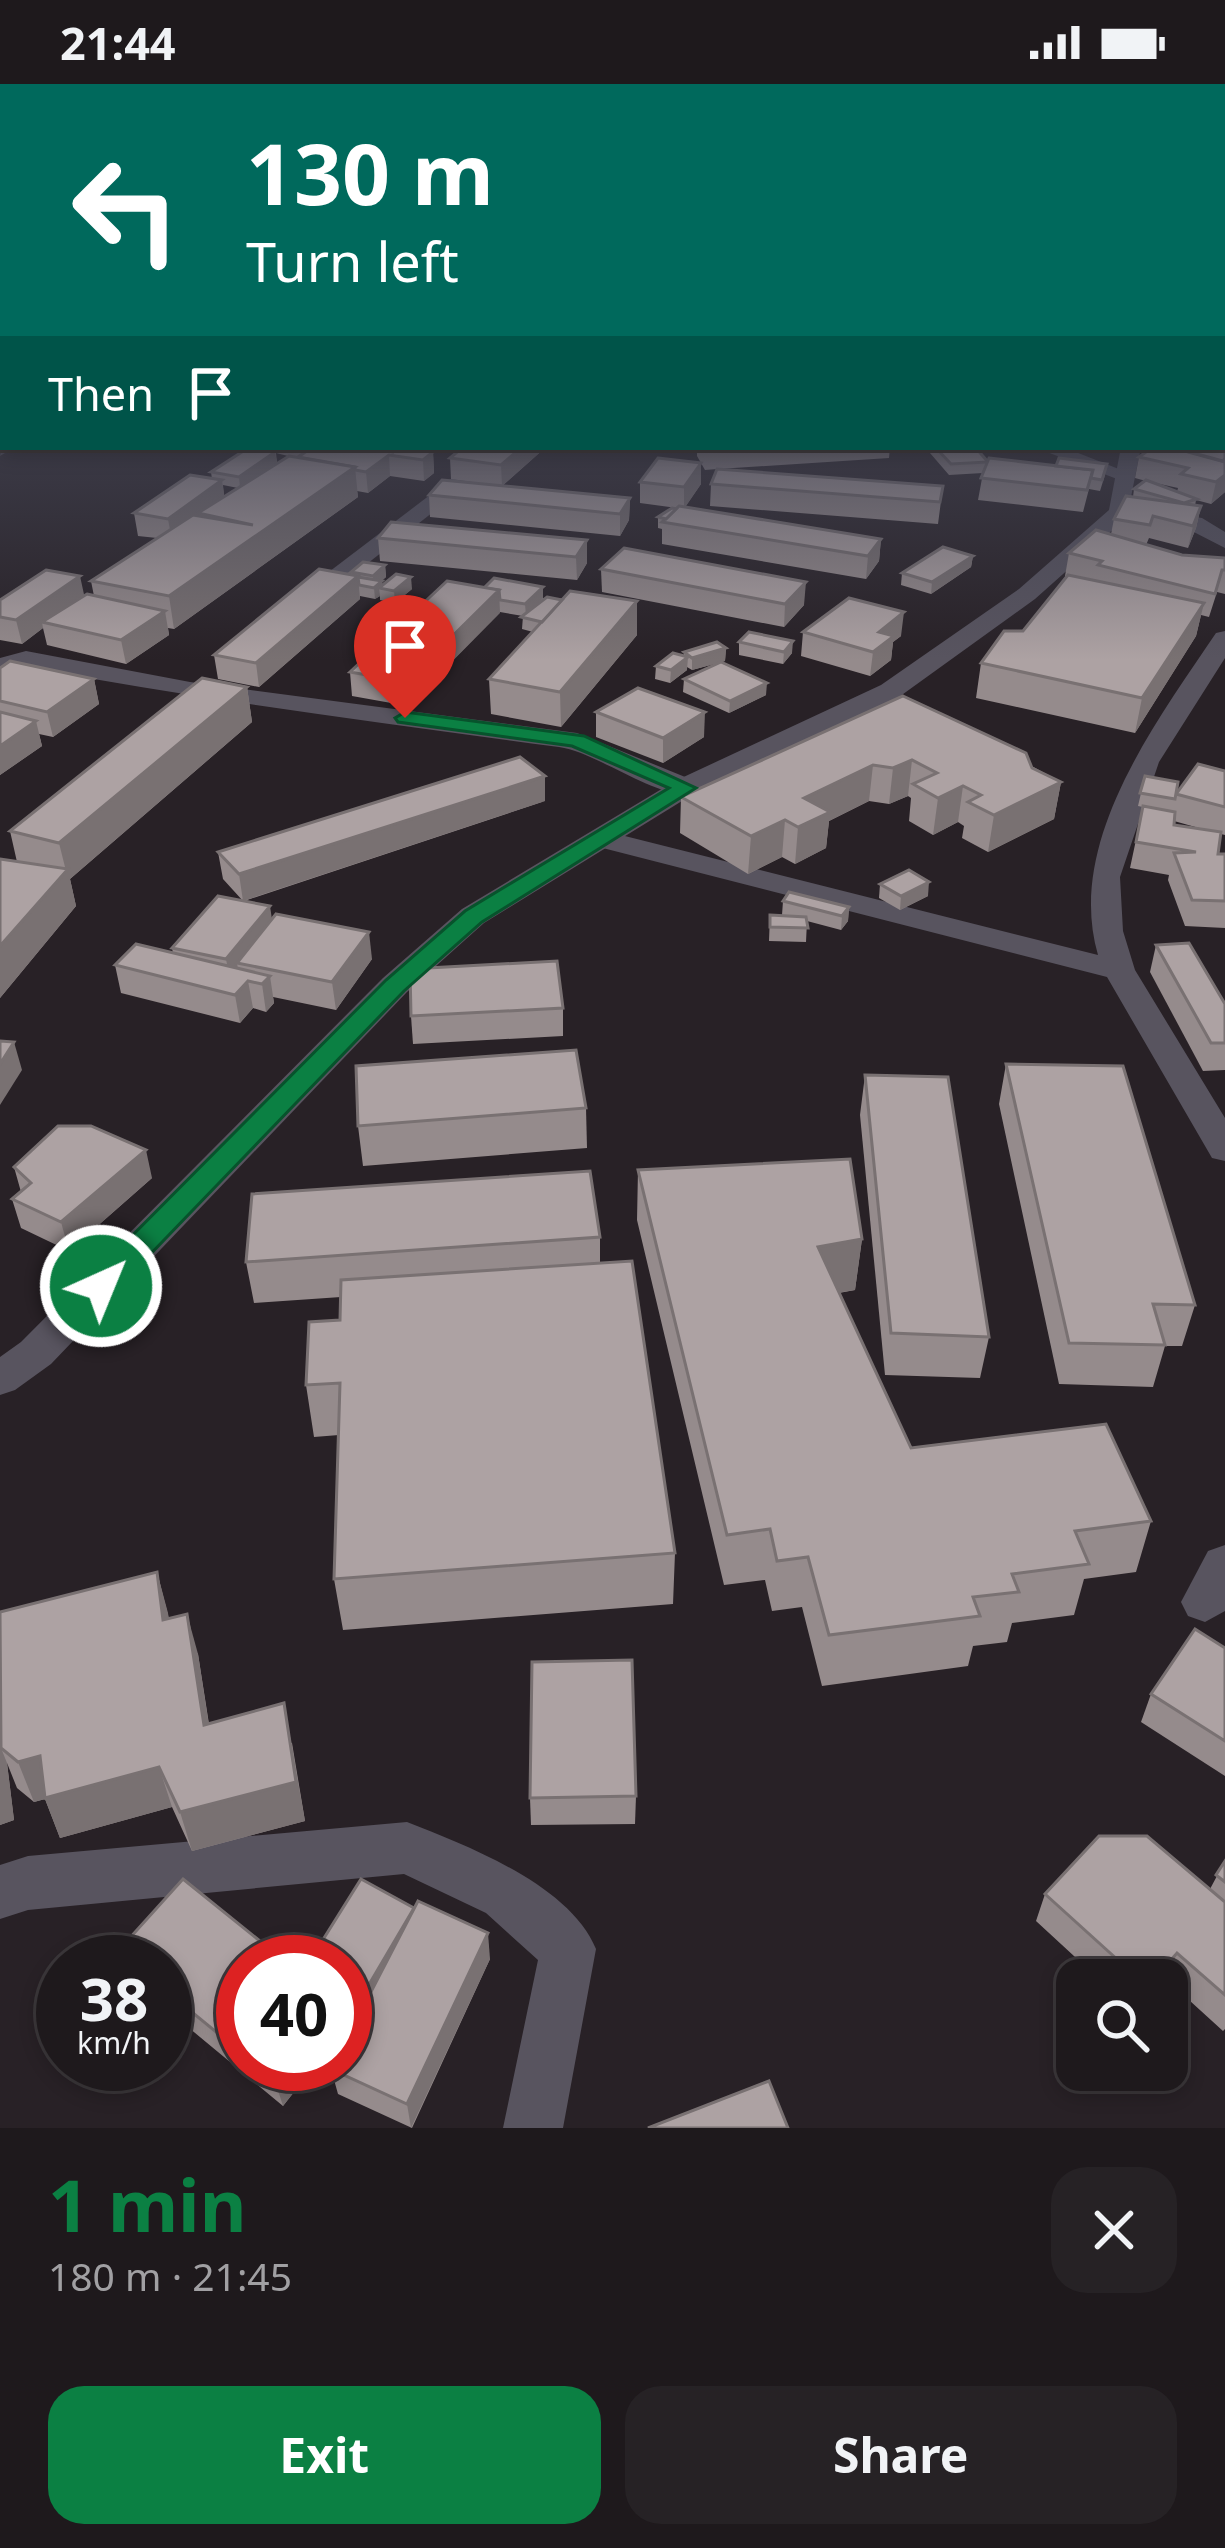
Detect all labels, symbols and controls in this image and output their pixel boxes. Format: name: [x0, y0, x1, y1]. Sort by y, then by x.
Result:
text: 21:44: [60, 12, 176, 73]
text: 130 m: [246, 115, 494, 230]
icon: left: [48, 132, 204, 288]
text: Turn left: [246, 224, 459, 298]
icon: arrive: [178, 360, 244, 426]
text: Then: [48, 363, 154, 424]
pin: [354, 595, 456, 718]
icon: arrive: [372, 613, 438, 679]
position arrow: [38, 1223, 164, 1349]
speed limit sign: 40: [216, 1935, 372, 2091]
text: 38: [80, 1957, 148, 2039]
map controls: [1056, 1959, 1188, 2091]
button: search: [1056, 1959, 1188, 2091]
text: km/h: [77, 2022, 151, 2063]
text: 1 min: [48, 2155, 246, 2253]
button: close: [1051, 2167, 1177, 2293]
text: 180 m · 21:45: [48, 2249, 292, 2302]
button: Exit: [48, 2386, 601, 2524]
button: Share: [625, 2386, 1177, 2524]

